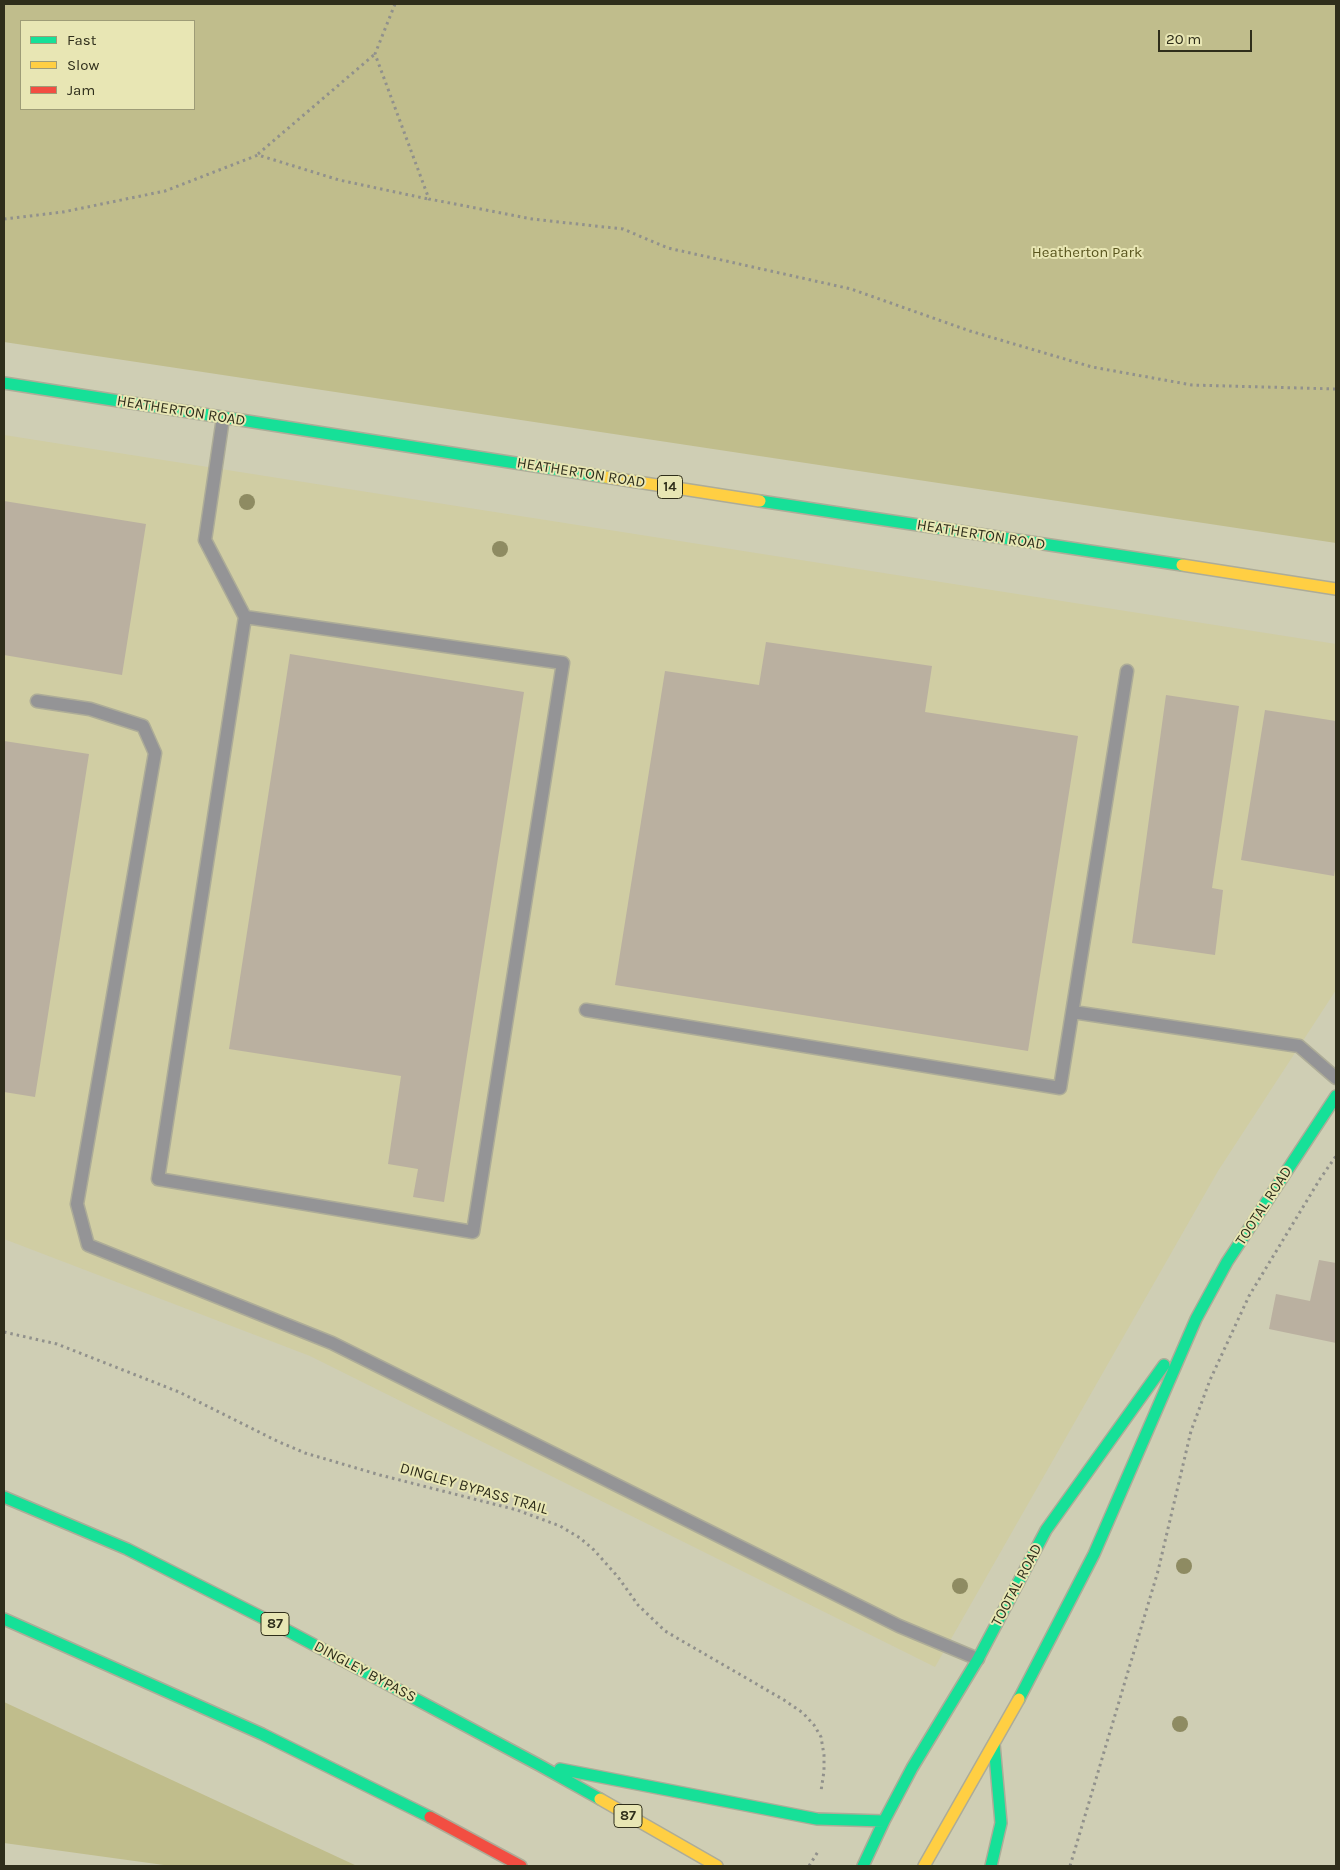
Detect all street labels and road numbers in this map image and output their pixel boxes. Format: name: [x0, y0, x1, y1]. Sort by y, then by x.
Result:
street label: HEATHERTON ROAD: [115, 392, 247, 430]
street label: HEATHERTON ROAD: [515, 454, 647, 492]
road number: 14: [658, 476, 682, 498]
street label: HEATHERTON ROAD: [915, 516, 1047, 554]
street label: TOOTAL ROAD: [1232, 1163, 1296, 1249]
street label: DINGLEY BYPASS TRAIL: [398, 1459, 550, 1519]
street label: TOOTAL ROAD: [988, 1541, 1046, 1629]
road number: 87: [261, 1612, 289, 1636]
street label: DINGLEY BYPASS: [311, 1637, 419, 1707]
road number: 87: [614, 1804, 642, 1828]

